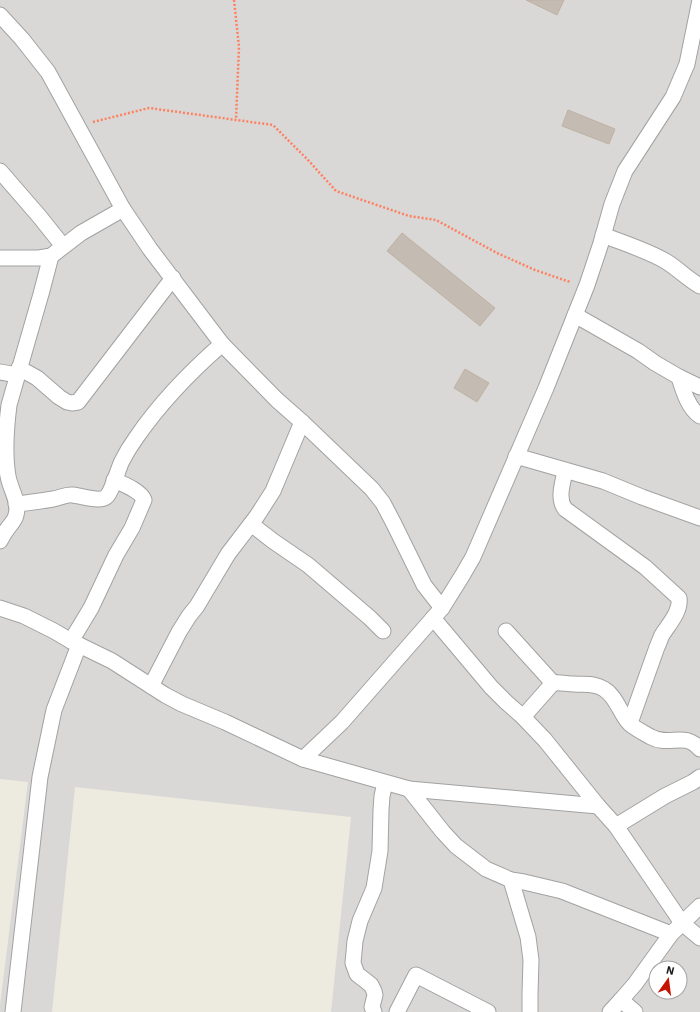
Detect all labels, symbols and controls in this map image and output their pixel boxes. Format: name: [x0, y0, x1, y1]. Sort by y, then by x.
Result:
north arrow: [648, 960, 688, 1000]
text: N: [665, 963, 676, 978]

